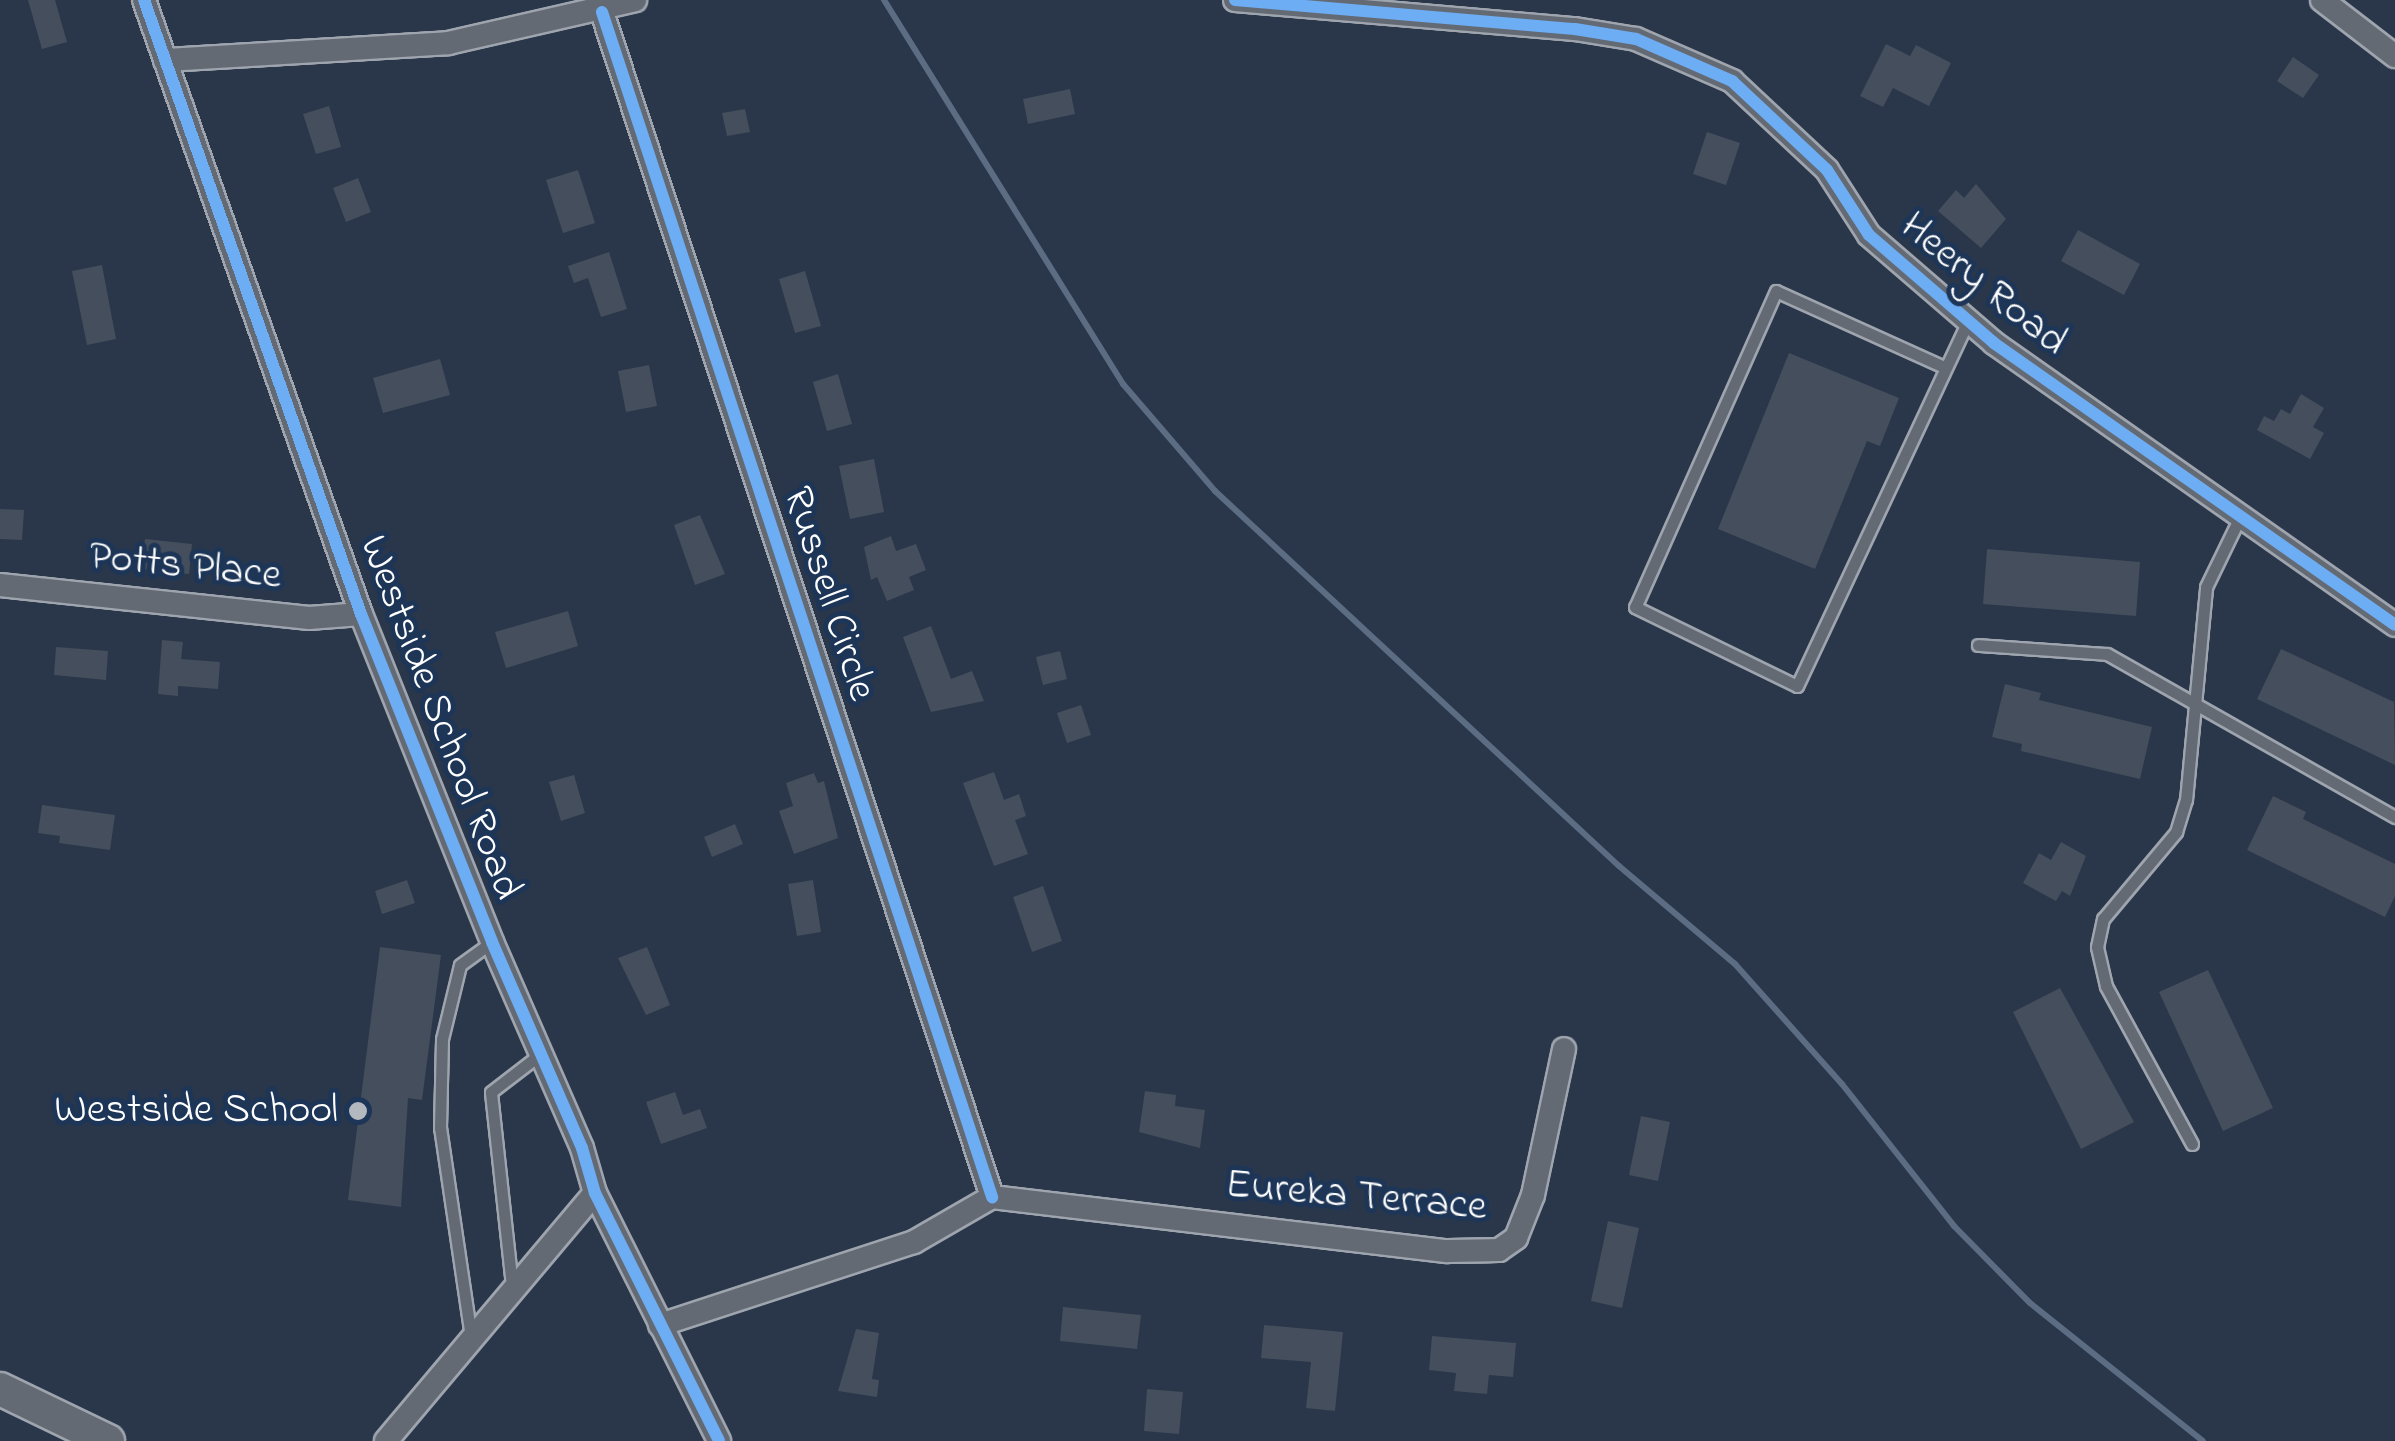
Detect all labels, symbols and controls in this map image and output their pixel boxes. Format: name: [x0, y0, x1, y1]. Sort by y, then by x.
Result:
street label: Heery Road: [1889, 202, 2077, 368]
street label: Russell Circle: [770, 481, 886, 707]
street label: Westside School Road: [346, 529, 532, 907]
street label: Potts Place: [87, 532, 283, 602]
place label: Westside School: [54, 1086, 338, 1136]
marker: Westside School: [347, 1100, 369, 1122]
street label: Eureka Terrace: [1223, 1160, 1489, 1234]

